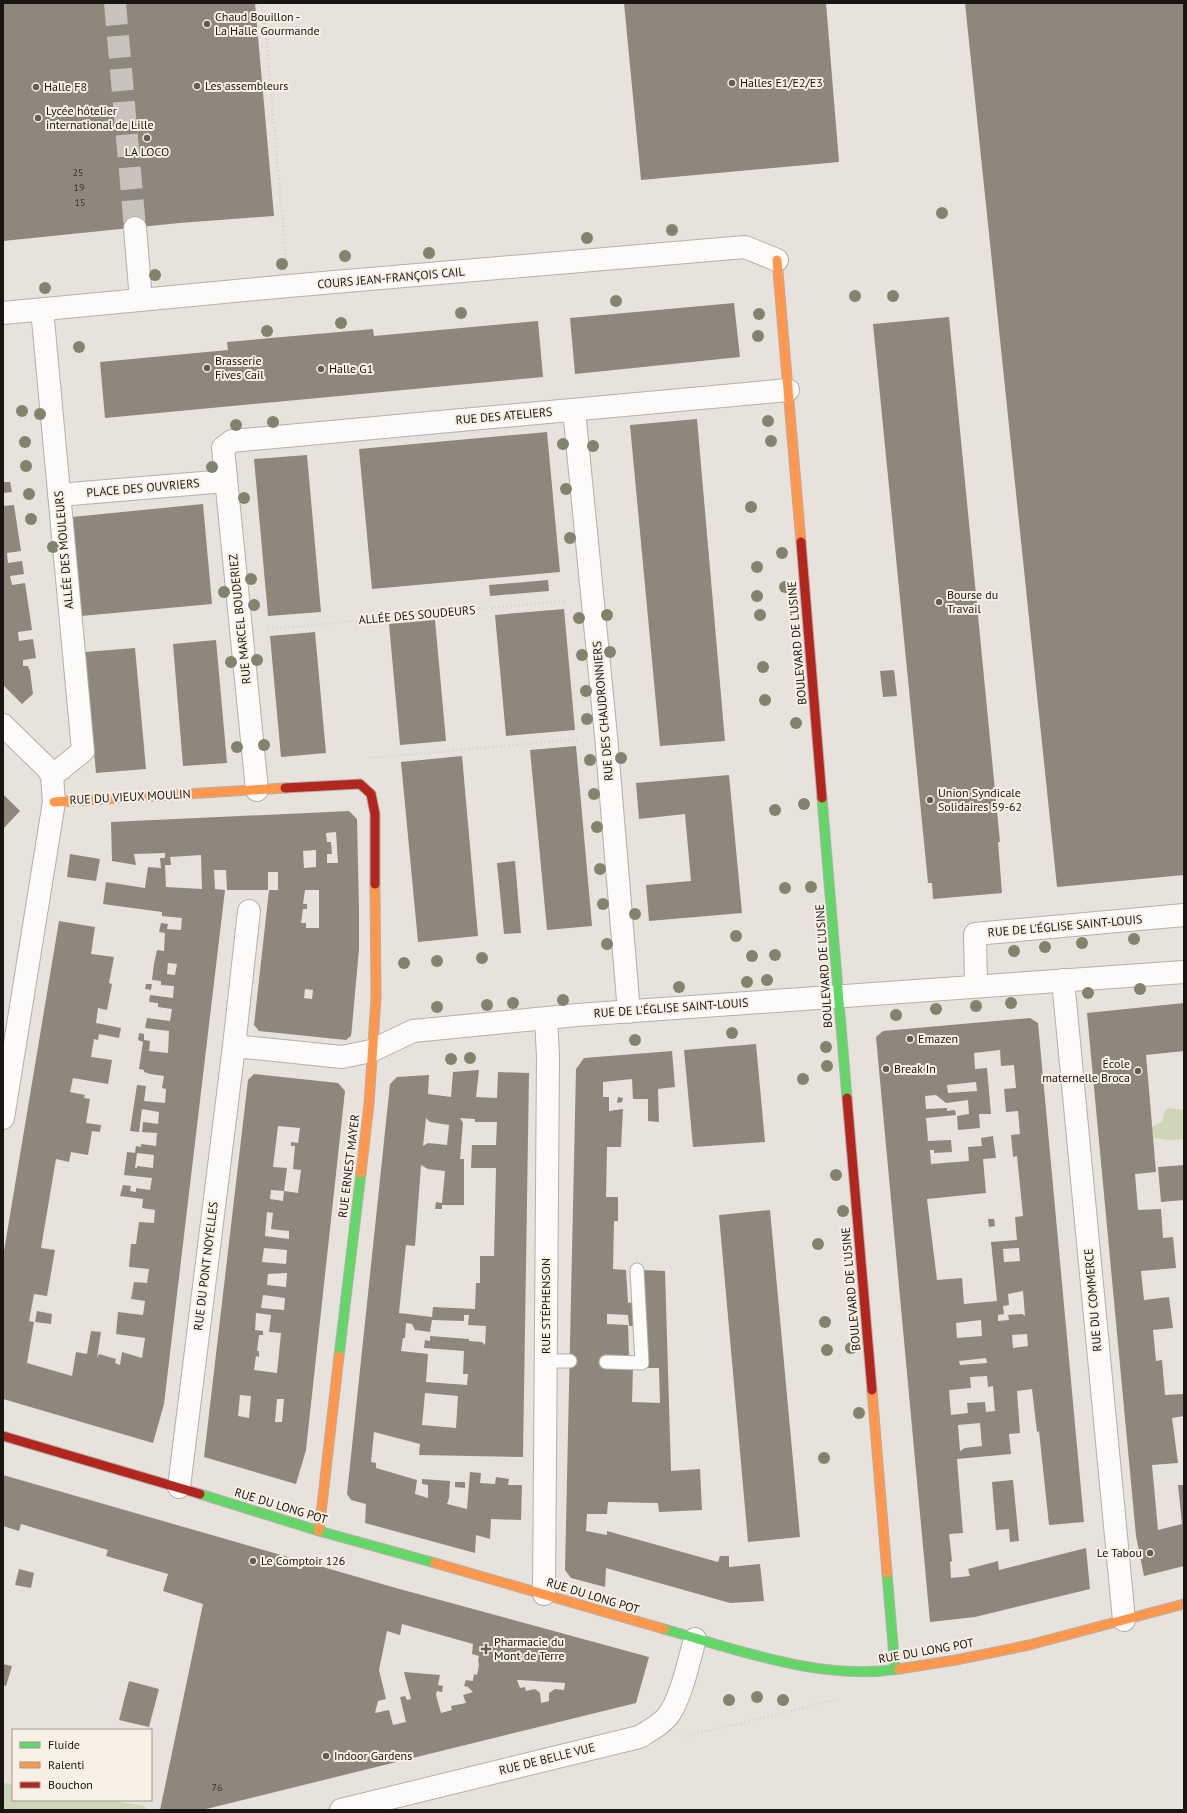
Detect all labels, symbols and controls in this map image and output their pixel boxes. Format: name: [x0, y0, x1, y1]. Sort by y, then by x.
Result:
place label: Chaud Bouillon - La Halle Gourmande: [215, 9, 320, 38]
marker: Chaud Bouillon - La Halle Gourmande: [202, 19, 212, 29]
place label: Halles E1/E2/E3: [740, 75, 823, 90]
place label: Les assembleurs: [205, 78, 288, 93]
marker: Halles E1/E2/E3: [727, 78, 737, 88]
place label: Halle F8: [44, 79, 87, 94]
marker: Les assembleurs: [192, 81, 202, 91]
marker: Halle F8: [31, 82, 41, 92]
place label: Lycée hôtelier international de Lille: [46, 103, 154, 132]
marker: Lycée hôtelier international de Lille: [33, 113, 43, 123]
marker: LA LOCO: [142, 133, 152, 143]
place label: LA LOCO: [125, 144, 169, 159]
house number: 25: [73, 166, 83, 179]
house number: 19: [74, 181, 84, 194]
house number: 15: [75, 196, 85, 209]
street label: COURS JEAN-FRANÇOIS CAIL: [317, 264, 465, 291]
place label: Brasserie Fives Cail: [215, 353, 264, 382]
place label: Halle G1: [329, 361, 373, 376]
marker: Brasserie Fives Cail: [202, 363, 212, 373]
marker: Halle G1: [316, 364, 326, 374]
street label: RUE DES ATELIERS: [455, 404, 553, 427]
street label: PLACE DES OUVRIERS: [86, 475, 200, 500]
street label: ALLÉE DES MOULEURS: [51, 490, 76, 610]
street label: RUE MARCEL BOUDERIEZ: [225, 553, 254, 685]
street label: BOULEVARD DE L'USINE: [784, 581, 809, 706]
place label: Bourse du Travail: [947, 587, 998, 616]
marker: Bourse du Travail: [934, 597, 944, 607]
street label: ALLÉE DES SOUDEURS: [358, 602, 476, 627]
street label: RUE DES CHAUDRONNIERS: [589, 640, 616, 782]
place label: Union Syndicale Solidaires 59-62: [938, 785, 1022, 814]
street label: RUE DU VIEUX MOULIN: [69, 786, 191, 807]
marker: Union Syndicale Solidaires 59-62: [925, 795, 935, 805]
street label: BOULEVARD DE L'USINE: [812, 904, 835, 1029]
street label: RUE DE L'ÉGLISE SAINT-LOUIS: [987, 911, 1143, 940]
street label: RUE DE L'ÉGLISE SAINT-LOUIS: [593, 995, 749, 1020]
place label: Emazen: [918, 1031, 958, 1046]
marker: Emazen: [905, 1034, 915, 1044]
place label: École maternelle Broca: [1042, 1056, 1130, 1085]
place label: Break In: [894, 1061, 936, 1076]
marker: Break In: [881, 1064, 891, 1074]
marker: École maternelle Broca: [1133, 1066, 1143, 1076]
street label: RUE ERNEST MAYER: [335, 1113, 362, 1219]
street label: RUE DU PONT NOYELLES: [190, 1201, 221, 1331]
street label: BOULEVARD DE L'USINE: [838, 1227, 863, 1352]
street label: RUE DU COMMERCE: [1081, 1248, 1104, 1352]
street label: RUE STÉPHENSON: [538, 1258, 553, 1354]
street label: RUE DU LONG POT: [233, 1484, 330, 1527]
place label: Le Tabou: [1097, 1545, 1142, 1560]
marker: Le Tabou: [1145, 1548, 1155, 1558]
place label: Le Comptoir 126: [261, 1553, 345, 1568]
marker: Le Comptoir 126: [248, 1556, 258, 1566]
street label: RUE DU LONG POT: [545, 1574, 642, 1617]
place label: Pharmacie du Mont de Terre: [494, 1634, 565, 1663]
street label: RUE DU LONG POT: [877, 1635, 975, 1666]
marker: Pharmacie du Mont de Terre: [481, 1644, 491, 1654]
legend: [12, 1729, 152, 1801]
text: Fluide: [48, 1737, 80, 1752]
street label: RUE DE BELLE VUE: [497, 1739, 596, 1778]
place label: Indoor Gardens: [334, 1748, 412, 1763]
marker: Indoor Gardens: [321, 1751, 331, 1761]
text: Ralenti: [48, 1757, 84, 1772]
text: Bouchon: [48, 1777, 93, 1792]
house number: 76: [212, 1781, 222, 1794]

